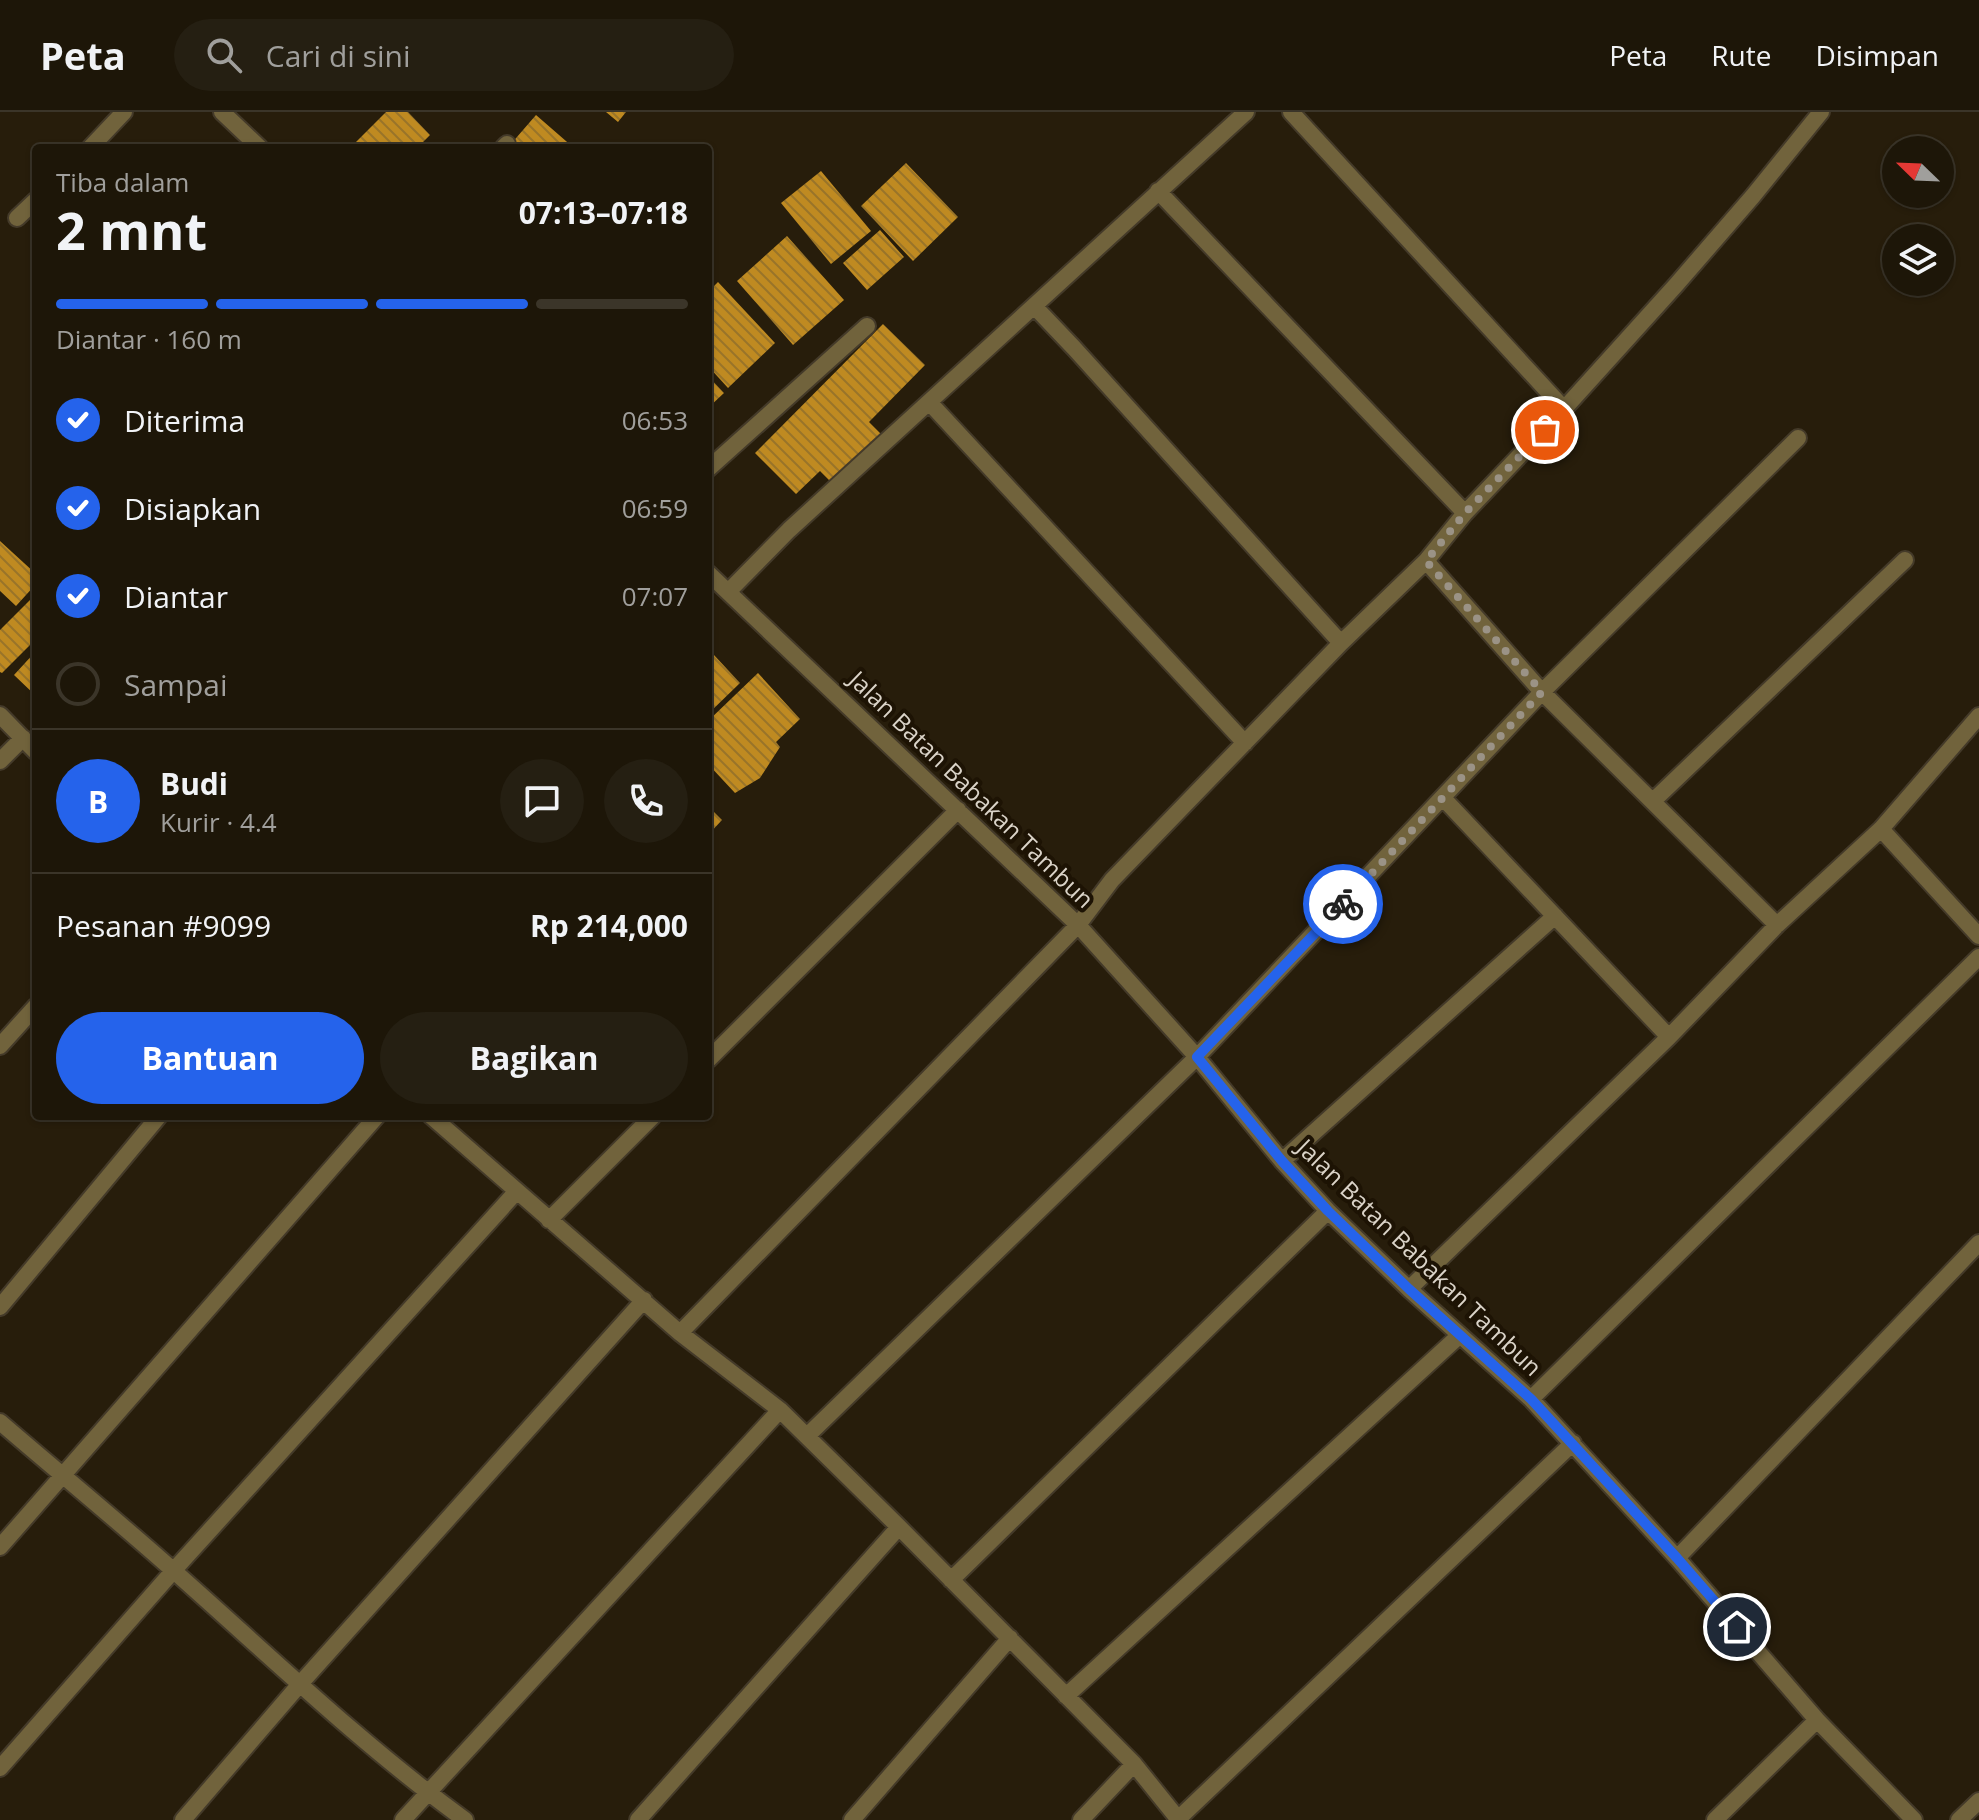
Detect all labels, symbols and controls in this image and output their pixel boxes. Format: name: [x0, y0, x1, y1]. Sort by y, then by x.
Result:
search box: [174, 19, 734, 91]
text: Peta: [40, 29, 126, 81]
icon: search: [202, 33, 246, 77]
text: Cari di sini: [266, 35, 411, 76]
text: Peta: [1609, 36, 1667, 74]
text: Rute: [1711, 36, 1771, 74]
text: Disimpan: [1815, 36, 1939, 74]
north arrow: [1882, 136, 1954, 208]
map controls: [1882, 136, 1954, 296]
text: Tiba dalam: [56, 164, 189, 200]
text: 07:13–07:18: [519, 192, 688, 233]
text: 2 mnt: [56, 194, 207, 265]
button: layers: [1882, 224, 1954, 296]
text: Diantar · 160 m: [56, 321, 242, 357]
pin: [1511, 396, 1579, 464]
icon: check: [56, 398, 100, 442]
text: Diterima: [124, 400, 245, 441]
text: 06:53: [622, 402, 688, 438]
icon: bag: [1523, 408, 1567, 452]
icon: check: [56, 486, 100, 530]
text: Disiapkan: [124, 488, 261, 529]
text: 06:59: [622, 490, 688, 526]
icon: check: [56, 574, 100, 618]
text: Diantar: [124, 576, 228, 617]
text: 07:07: [622, 578, 688, 614]
street label: Jalan Batan Babakan Tambun: [841, 662, 1102, 915]
text: Sampai: [124, 664, 228, 705]
button: chat: [500, 759, 584, 843]
button: phone: [604, 759, 688, 843]
text: Budi: [160, 763, 228, 804]
text: B: [88, 781, 108, 822]
text: Kurir · 4.4: [160, 804, 277, 840]
courier: [1303, 864, 1383, 944]
icon: bike: [1321, 882, 1365, 926]
text: Pesanan #9099: [56, 905, 271, 946]
text: Rp 214,000: [530, 905, 688, 946]
button: Bantuan: [56, 1012, 364, 1104]
button: Bagikan: [380, 1012, 688, 1104]
street label: Jalan Batan Babakan Tambun: [1289, 1130, 1550, 1383]
pin: [1703, 1593, 1771, 1661]
icon: home: [1715, 1605, 1759, 1649]

